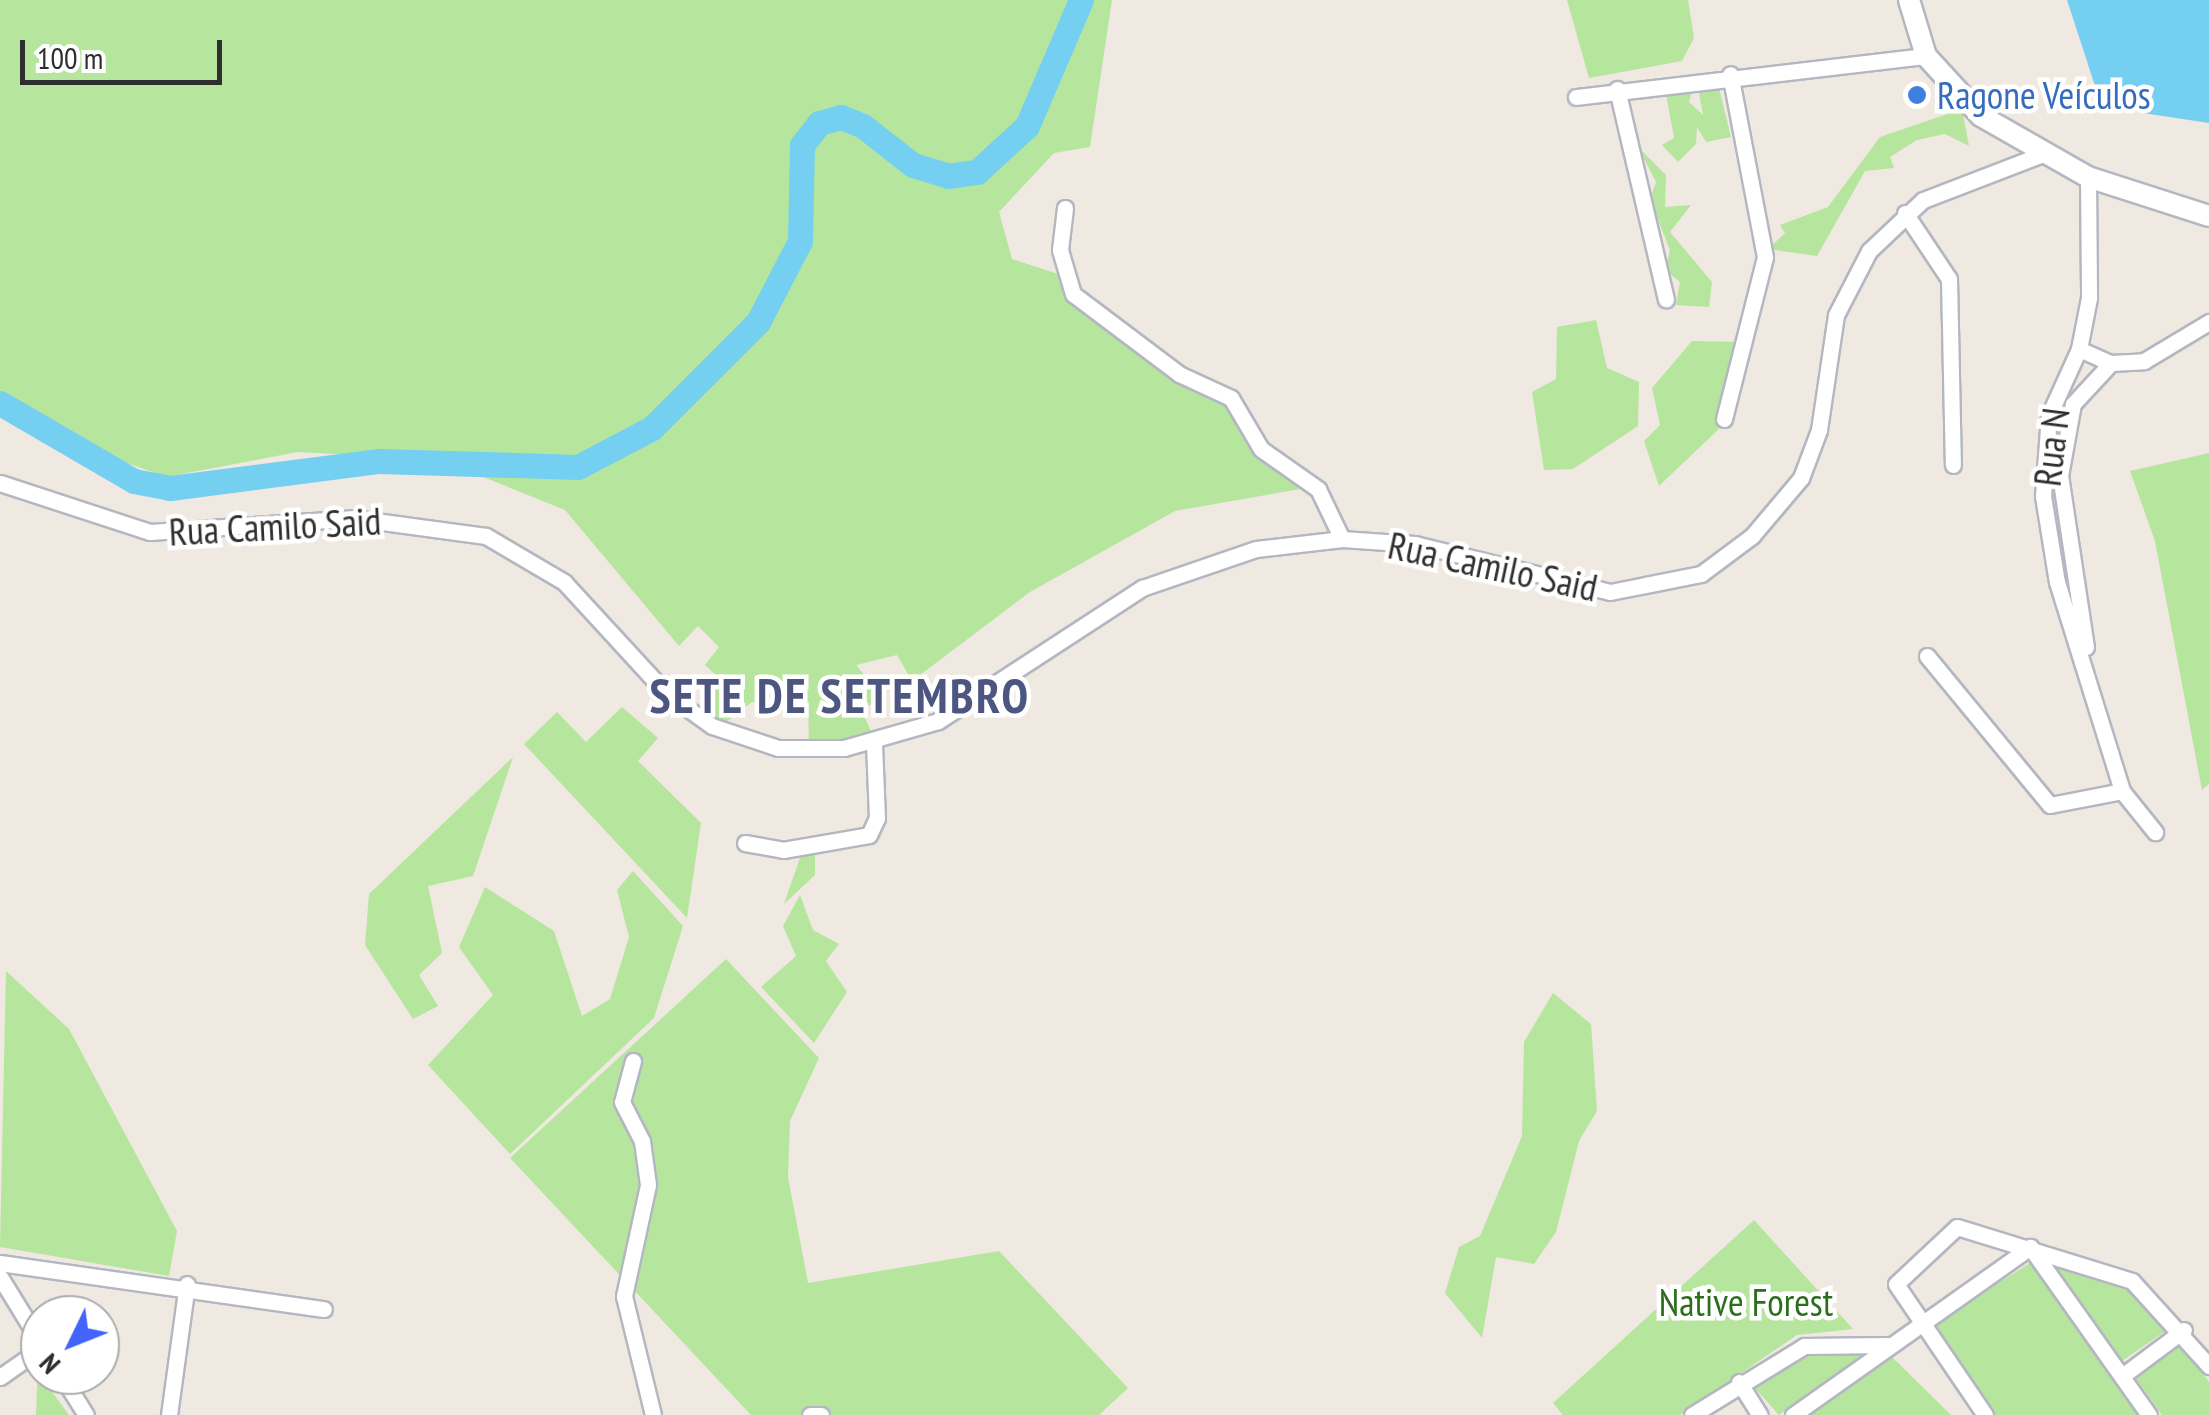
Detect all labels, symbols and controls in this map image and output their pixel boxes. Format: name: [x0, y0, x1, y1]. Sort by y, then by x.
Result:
scale bar: [25, 20, 228, 82]
text: 100 m: [37, 38, 103, 77]
place label: Ragone Veículos: [1937, 72, 2152, 118]
marker: Ragone Veículos: [1906, 84, 1928, 106]
street label: Rua N: [2024, 405, 2078, 489]
street label: Rua Camilo Said: [168, 498, 382, 554]
street label: Rua Camilo Said: [1384, 522, 1602, 610]
district label: SETE DE SETEMBRO: [649, 667, 1031, 725]
park label: Native Forest: [1659, 1279, 1833, 1325]
north arrow: [20, 1295, 120, 1395]
text: N: [30, 1346, 68, 1383]

